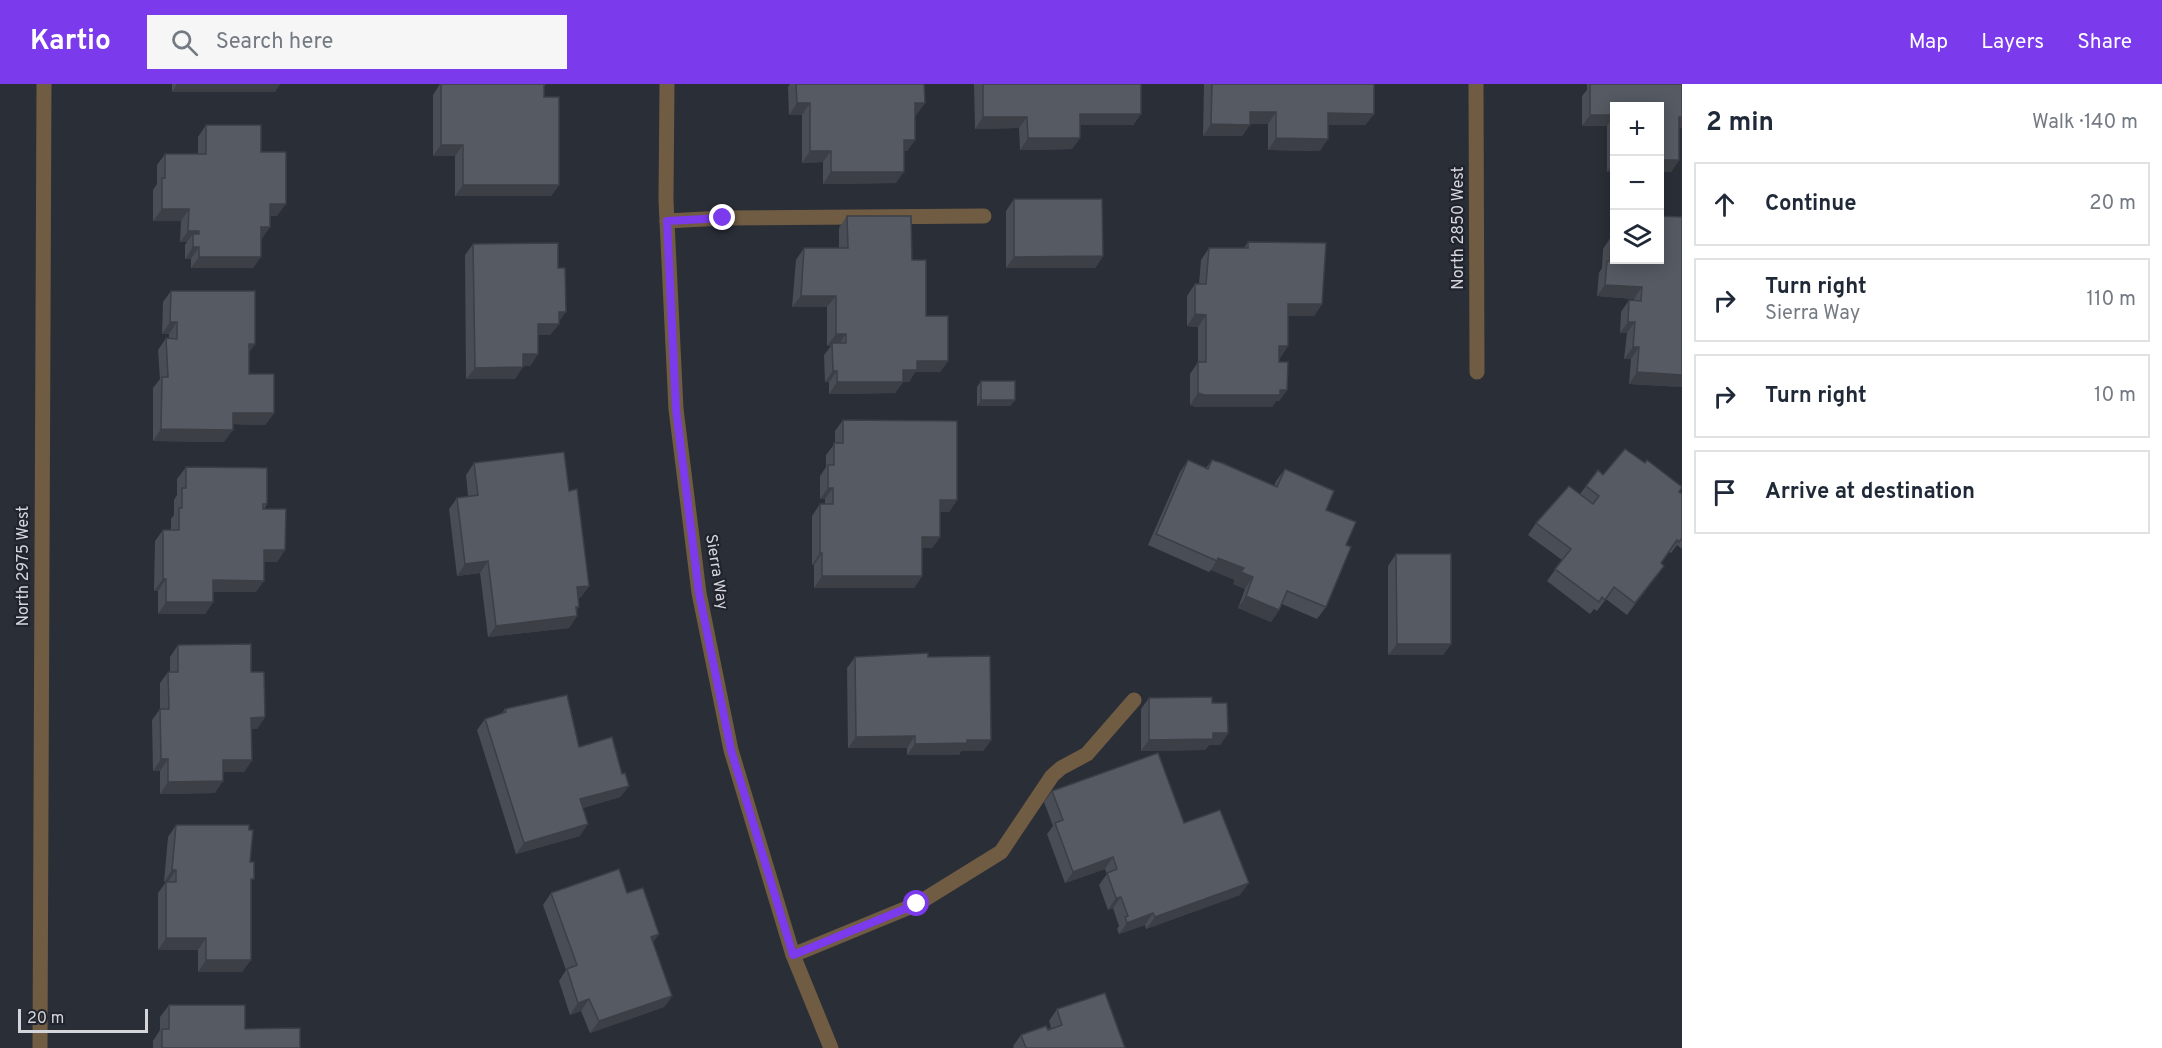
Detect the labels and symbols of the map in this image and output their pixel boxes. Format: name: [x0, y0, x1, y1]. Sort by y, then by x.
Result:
street label: North 2850 West: [1449, 166, 1469, 290]
route end: [709, 204, 735, 230]
street label: North 2975 West: [14, 506, 34, 626]
street label: Sierra Way: [700, 533, 732, 611]
route start: [903, 890, 929, 916]
scale bar: [18, 1006, 148, 1034]

